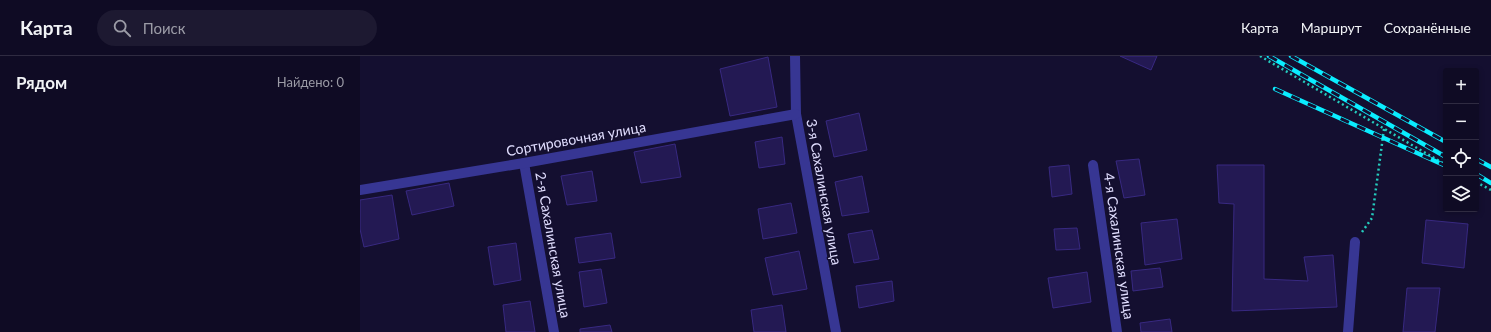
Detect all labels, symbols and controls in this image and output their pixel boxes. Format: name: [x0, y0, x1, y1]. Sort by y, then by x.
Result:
search box: [97, 10, 377, 46]
text: Карта: [20, 16, 73, 39]
icon: search: [111, 17, 133, 39]
text: Поиск: [143, 19, 186, 37]
text: Карта: [1241, 19, 1279, 36]
text: Маршрут: [1301, 19, 1362, 36]
text: Сохранённые: [1384, 19, 1471, 36]
map controls: [1443, 68, 1479, 212]
button: +: [1443, 68, 1479, 104]
text: Рядом: [16, 72, 67, 93]
text: Найдено: 0: [277, 74, 344, 90]
button: −: [1443, 104, 1479, 140]
street label: Сортировочная улица: [505, 118, 647, 159]
street label: 3-я Сахалинская улица: [803, 118, 846, 266]
button: locate: [1443, 140, 1479, 176]
street label: 2-я Сахалинская улица: [532, 171, 575, 319]
street label: 4-я Сахалинская улица: [1101, 172, 1138, 320]
button: layers: [1443, 176, 1479, 212]

